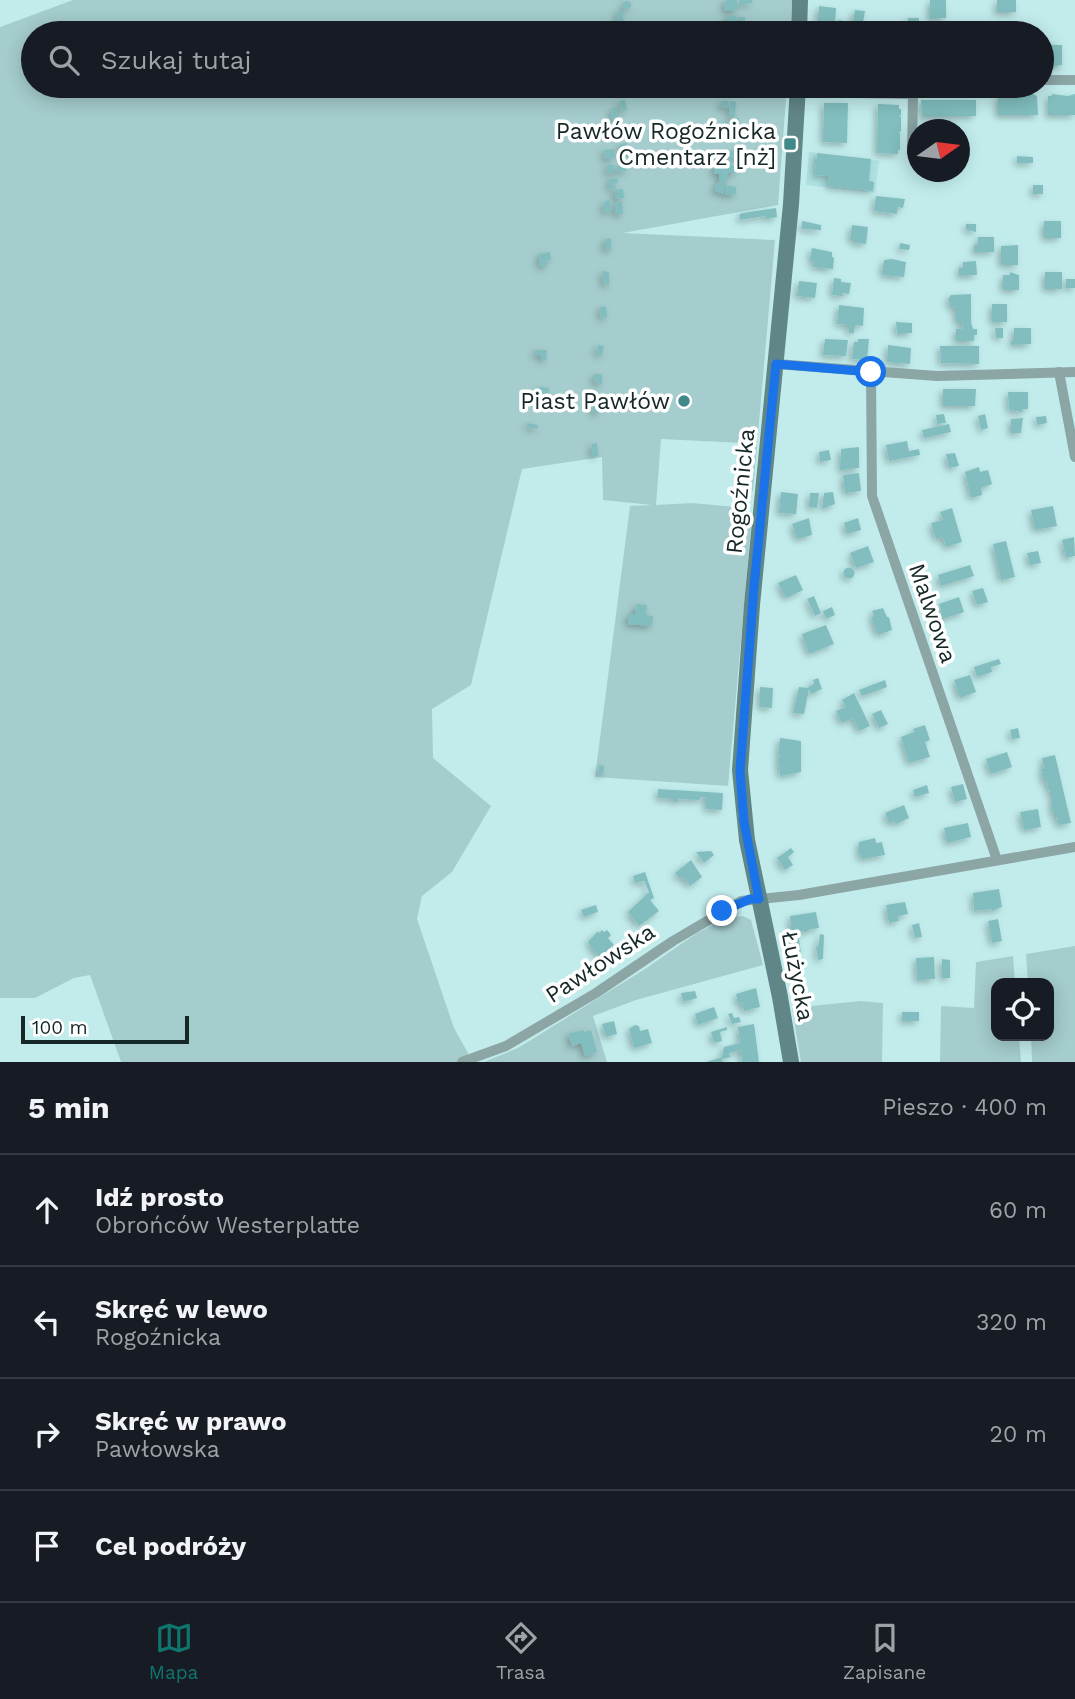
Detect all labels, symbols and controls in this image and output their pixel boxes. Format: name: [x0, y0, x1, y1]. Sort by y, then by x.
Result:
search box: [21, 21, 1054, 98]
icon: search: [45, 41, 83, 79]
text: Szukaj tutaj: [101, 45, 251, 75]
place label: Pawłów Rogoźnicka Cmentarz [nż]: [556, 118, 776, 171]
north arrow: [907, 119, 970, 182]
marker: Pawłów Rogoźnicka Cmentarz [nż]: [782, 136, 798, 152]
route start: [855, 356, 886, 387]
place label: Piast Pawłów: [520, 388, 670, 415]
marker: Piast Pawłów: [676, 393, 692, 409]
street label: Rogoźnicka: [720, 427, 761, 555]
street label: Malwowa: [903, 560, 962, 666]
route end: [706, 895, 737, 926]
street label: Pawłowska: [541, 918, 660, 1009]
street label: Łużycka: [776, 929, 819, 1023]
map controls: [991, 978, 1054, 1041]
button: locate: [991, 978, 1054, 1041]
scale bar: [21, 1013, 189, 1045]
text: 100 m: [32, 1016, 88, 1039]
text: 5 min: [28, 1090, 110, 1125]
text: Pieszo · 400 m: [882, 1094, 1047, 1121]
text: Idź prosto: [95, 1182, 224, 1212]
icon: ahead: [28, 1191, 66, 1229]
text: 60 m: [989, 1197, 1047, 1224]
text: Obrońców Westerplatte: [95, 1212, 360, 1239]
text: Skręć w lewo: [95, 1294, 268, 1324]
icon: left: [28, 1303, 66, 1341]
text: 320 m: [976, 1309, 1047, 1336]
text: Rogoźnicka: [95, 1324, 221, 1351]
text: Skręć w prawo: [95, 1406, 287, 1436]
icon: right: [28, 1415, 66, 1453]
text: 20 m: [990, 1421, 1047, 1448]
text: Pawłowska: [95, 1436, 220, 1463]
icon: arrive: [28, 1527, 66, 1565]
text: Cel podróży: [95, 1531, 246, 1561]
tab: Mapa: [149, 1619, 198, 1684]
tab: Trasa: [496, 1619, 545, 1684]
tab: Zapisane: [843, 1619, 926, 1684]

